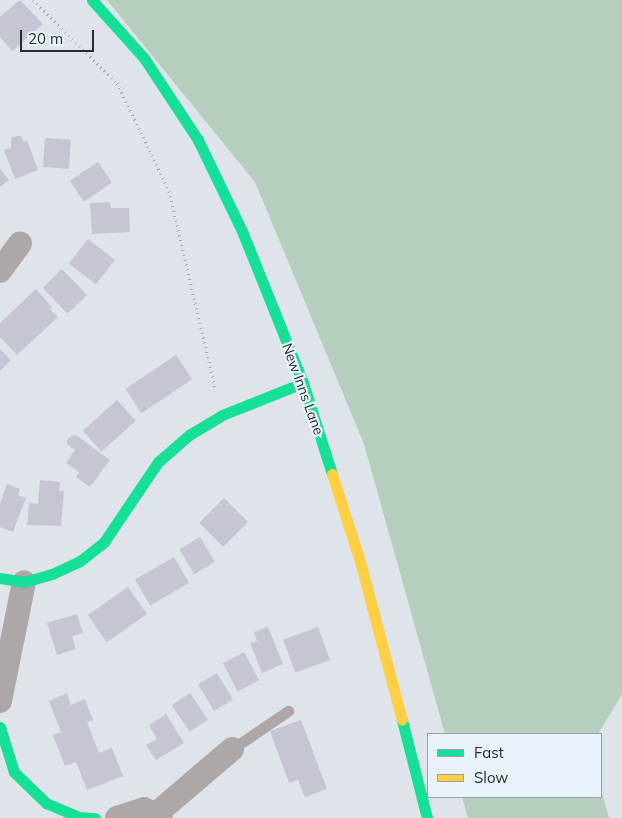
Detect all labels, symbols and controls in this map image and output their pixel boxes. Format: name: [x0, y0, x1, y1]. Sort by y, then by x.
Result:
scale bar: [22, 20, 96, 52]
text: 20 m: [28, 29, 63, 48]
street label: New Inns Lane: [279, 341, 327, 437]
legend: [427, 733, 602, 798]
text: Fast: [474, 743, 504, 762]
text: Slow: [474, 768, 508, 787]

